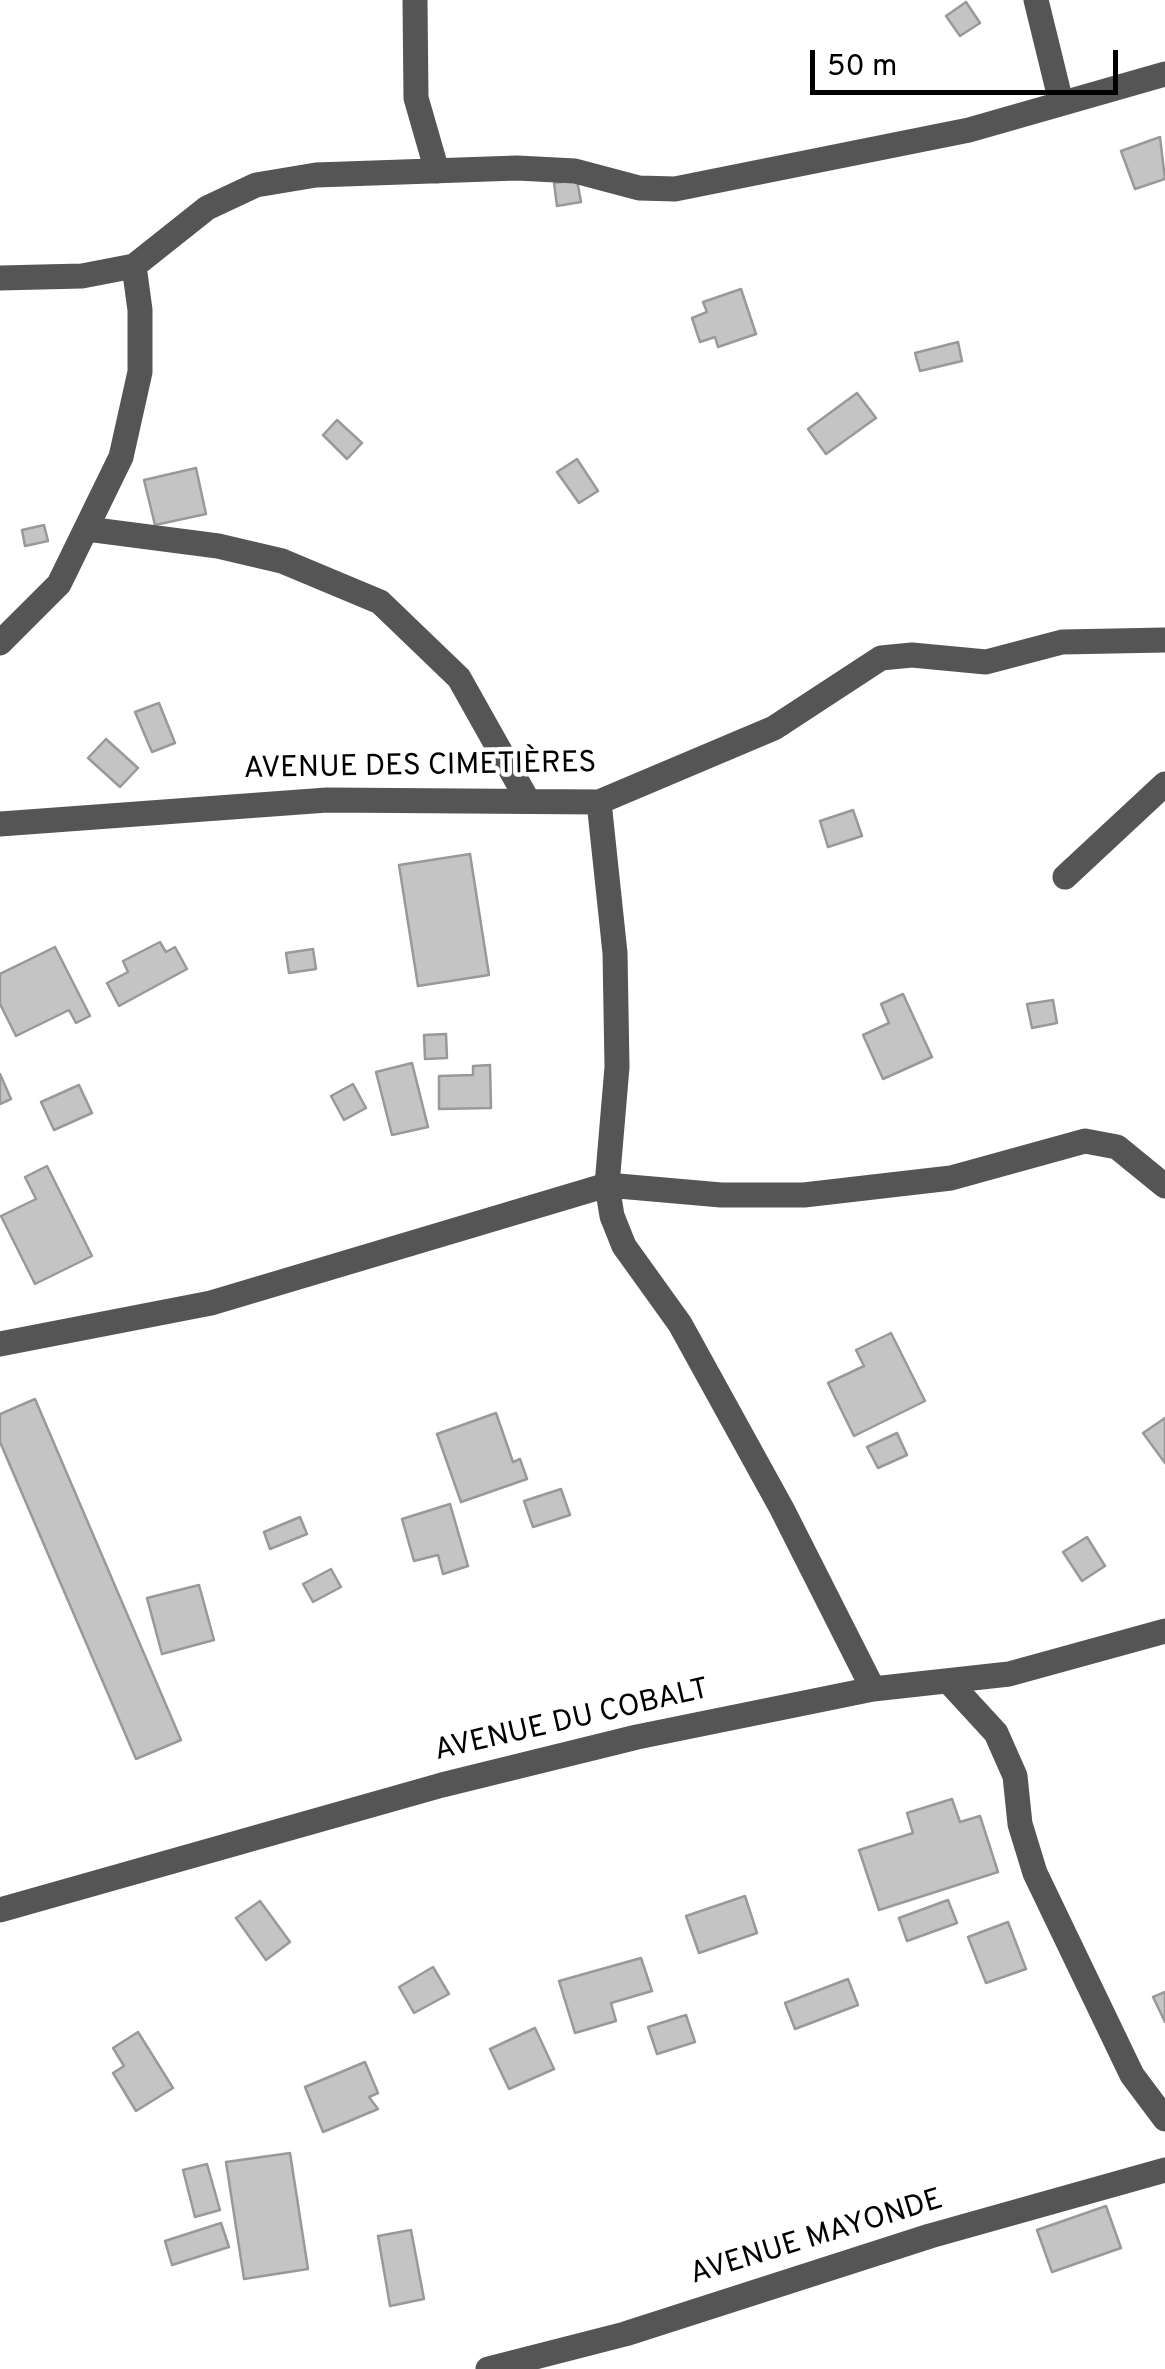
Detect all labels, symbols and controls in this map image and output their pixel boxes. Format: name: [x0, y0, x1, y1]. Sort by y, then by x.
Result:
scale bar: [815, 30, 1122, 92]
text: 50 m: [827, 49, 897, 86]
street label: AVENUE DES CIMETIÈRES: [243, 747, 597, 789]
street label: AVENUE DU COBALT: [431, 1673, 713, 1771]
street label: AVENUE MAYONDE: [686, 2183, 948, 2295]

